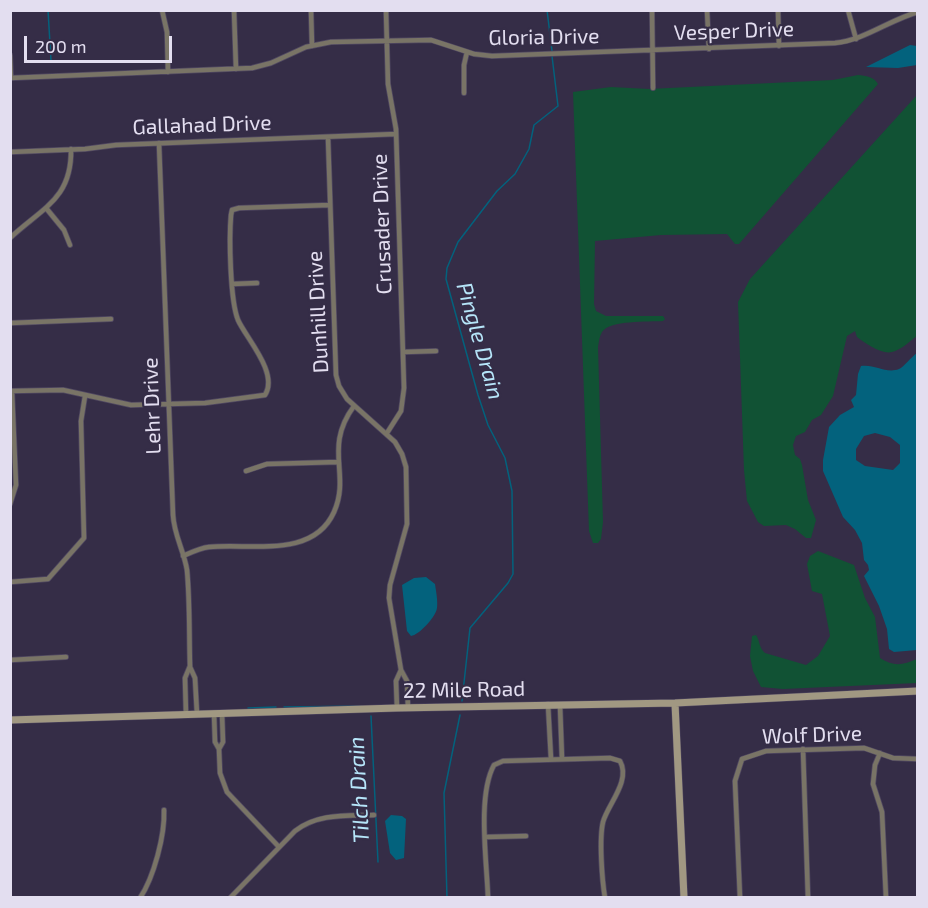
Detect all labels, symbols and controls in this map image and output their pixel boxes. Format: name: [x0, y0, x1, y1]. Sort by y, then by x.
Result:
street label: Vesper Drive: [673, 16, 795, 46]
street label: Gloria Drive: [488, 23, 600, 51]
scale bar: [27, 24, 176, 62]
text: 200 m: [35, 35, 87, 57]
street label: Gallahad Drive: [132, 110, 272, 140]
street label: Crusader Drive: [367, 153, 397, 295]
street label: Dunhill Drive: [302, 250, 334, 374]
water label: Pingle Drain: [451, 279, 509, 403]
street label: Lehr Drive: [138, 357, 166, 455]
street label: 22 Mile Road: [403, 676, 525, 704]
street label: Wolf Drive: [762, 721, 862, 749]
water label: Tilch Drain: [343, 736, 375, 844]

